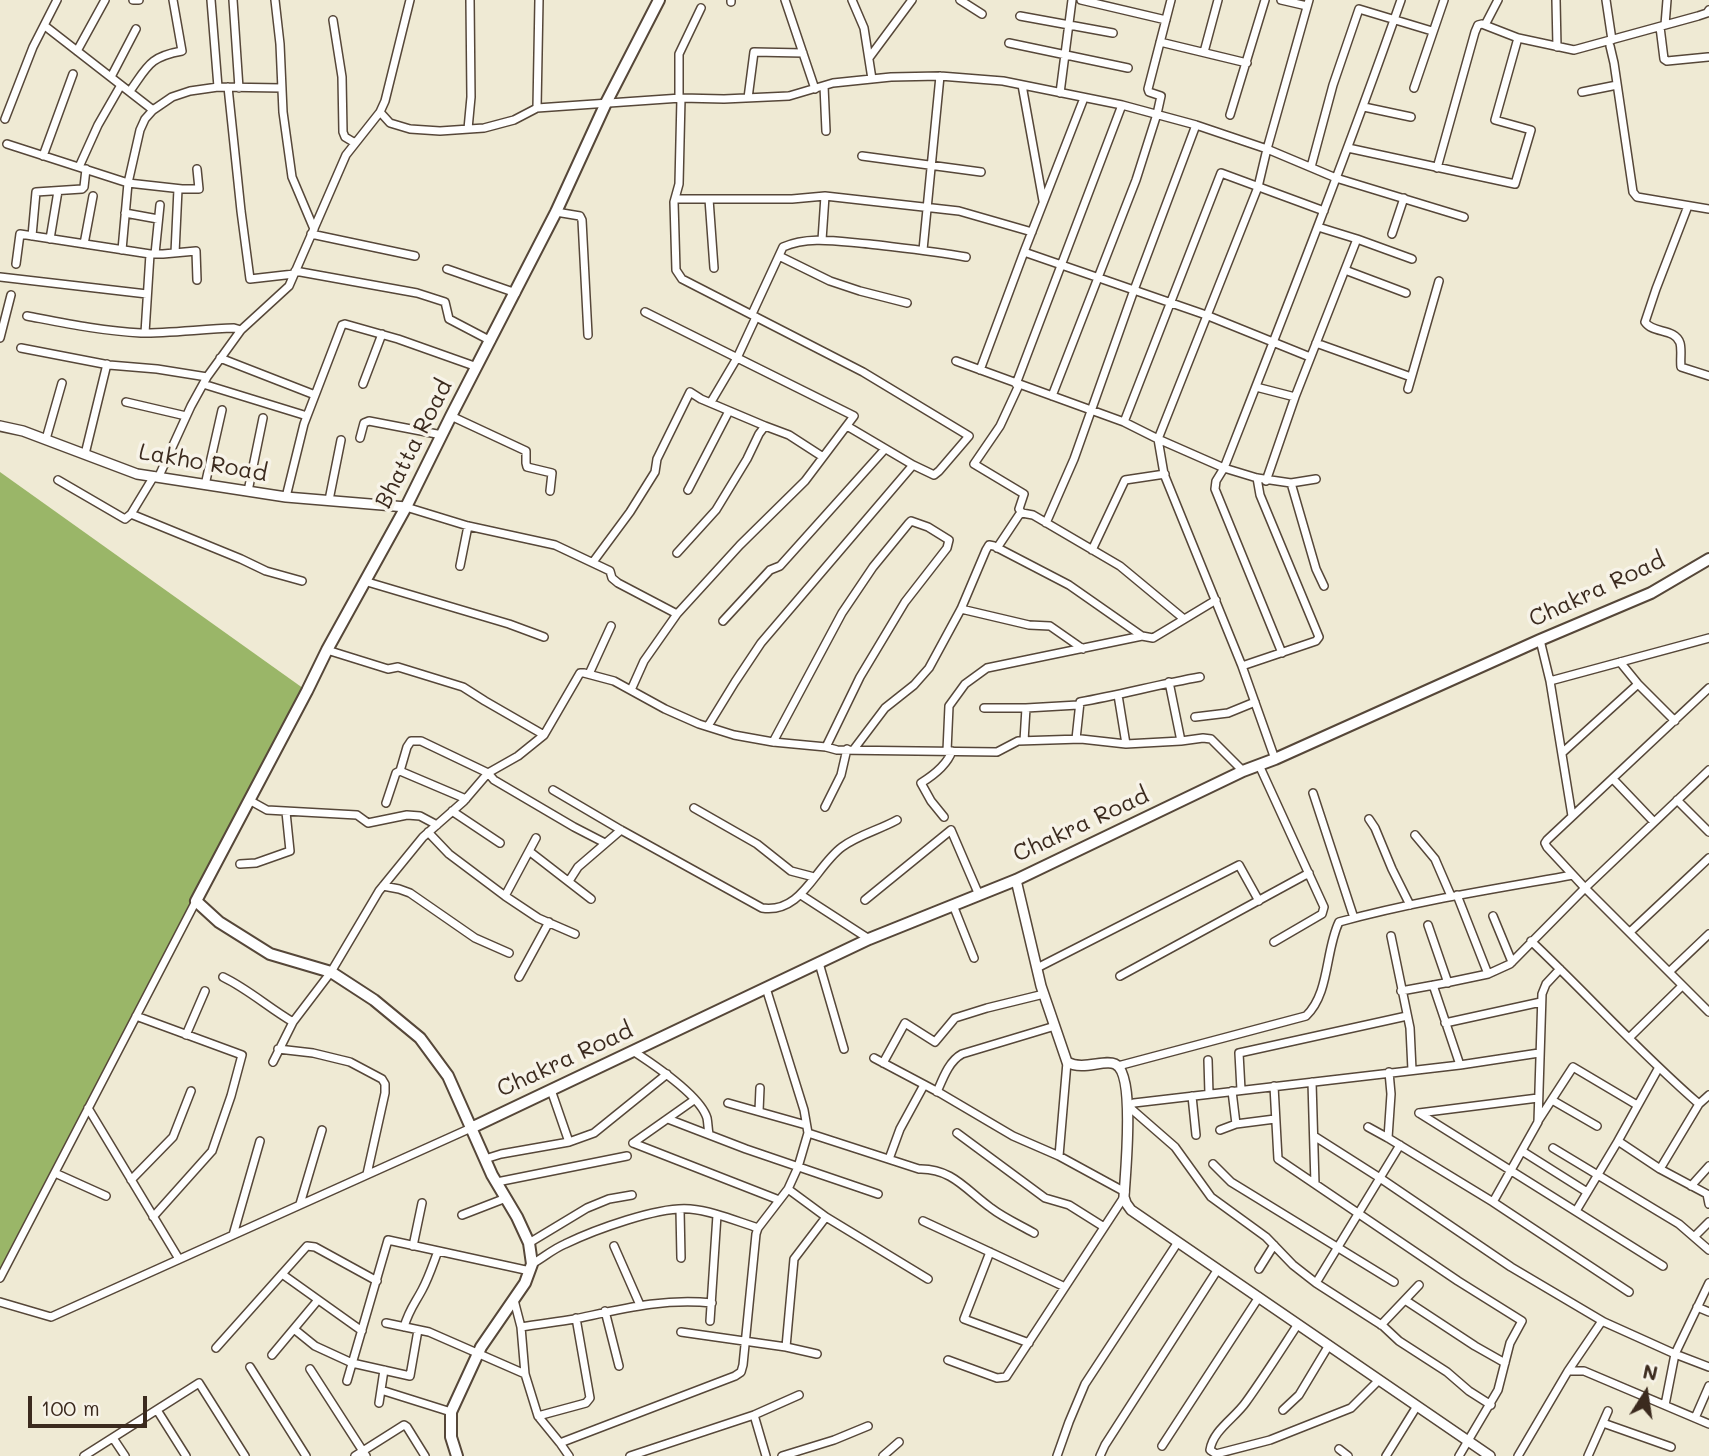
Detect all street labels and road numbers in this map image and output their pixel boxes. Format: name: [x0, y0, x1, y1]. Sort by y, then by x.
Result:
street label: Bhatta Road: [370, 375, 458, 513]
street label: Lakho Road: [137, 438, 269, 488]
street label: Chakra Road: [1525, 547, 1669, 633]
street label: Chakra Road: [1009, 782, 1153, 868]
street label: Chakra Road: [493, 1017, 637, 1103]

